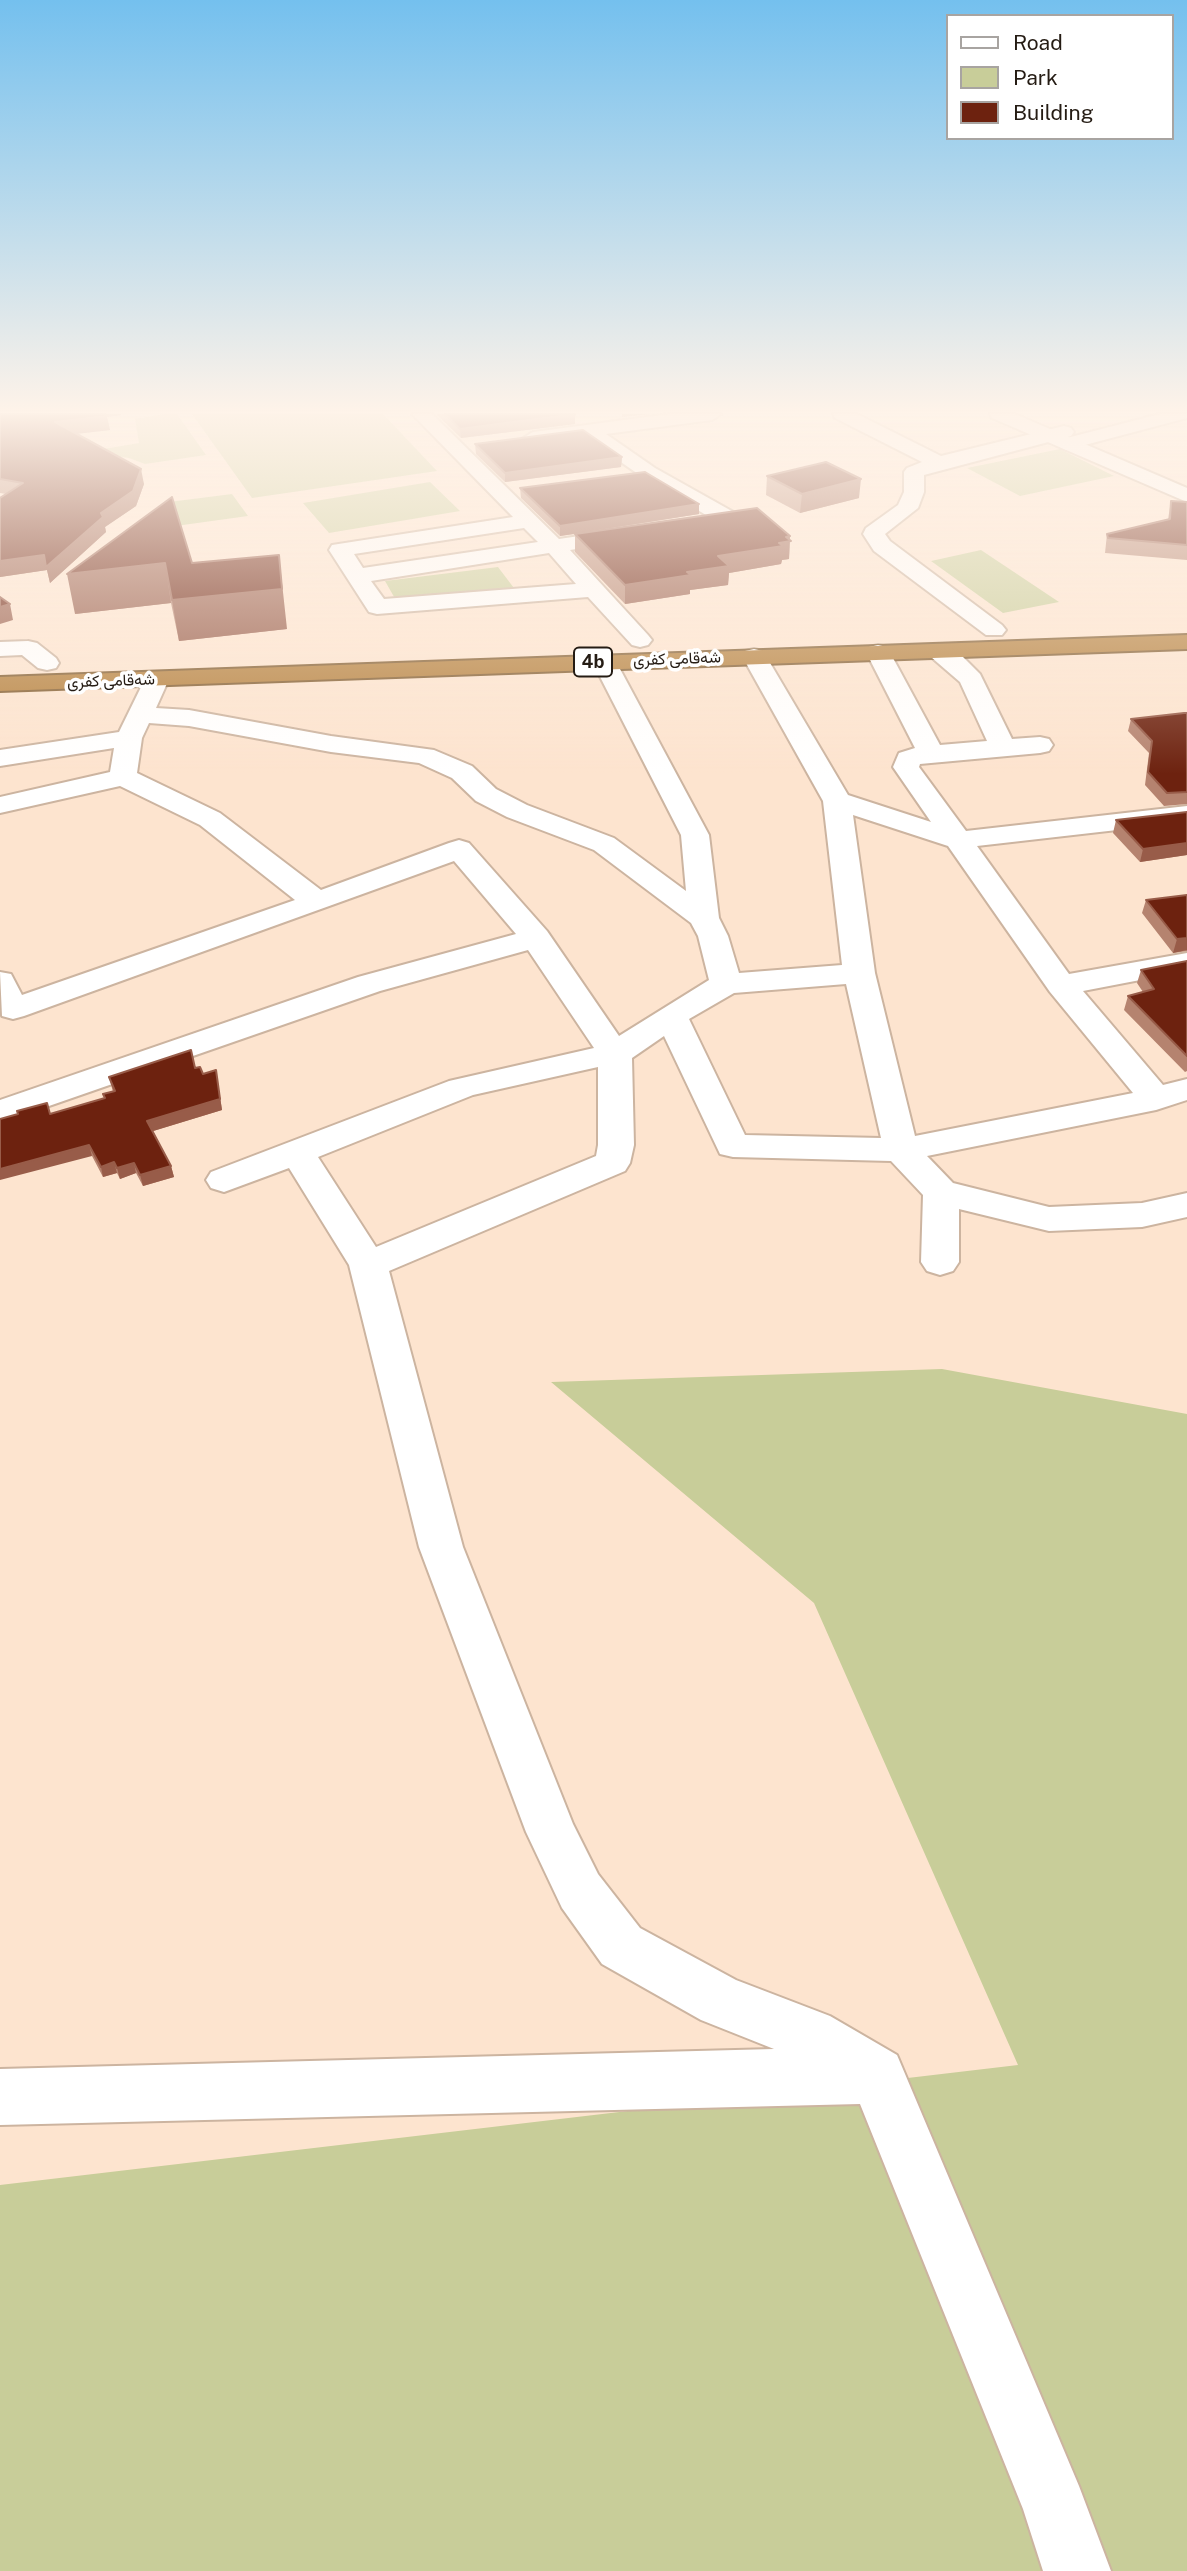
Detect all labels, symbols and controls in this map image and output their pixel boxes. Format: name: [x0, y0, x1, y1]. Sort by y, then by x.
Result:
legend: [946, 14, 1173, 140]
text: Road: [1013, 30, 1063, 55]
text: Park: [1013, 65, 1058, 90]
text: Building: [1013, 100, 1094, 125]
road number: 4b: [574, 648, 612, 676]
street label: شەقامی کفری: [633, 648, 721, 670]
street label: شەقامی کفری: [67, 670, 155, 692]

